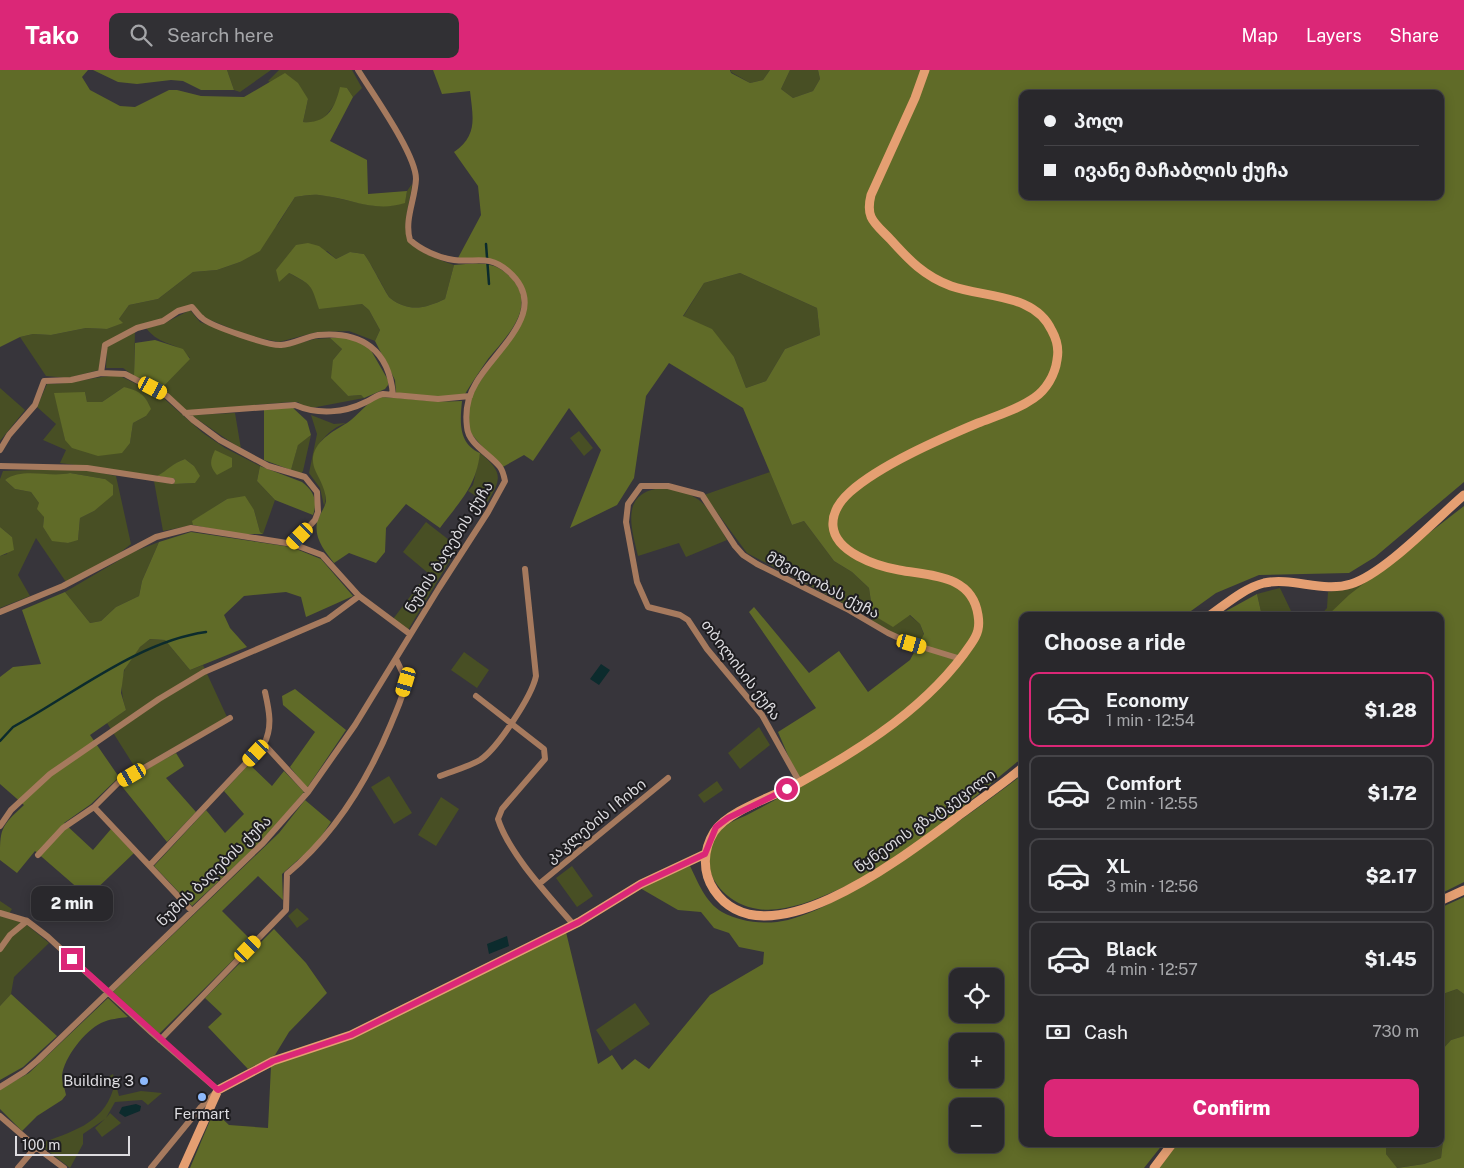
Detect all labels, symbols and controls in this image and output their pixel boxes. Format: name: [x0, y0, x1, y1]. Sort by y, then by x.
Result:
search box: [109, 13, 459, 58]
text: Tako: [25, 21, 79, 49]
icon: search: [127, 21, 155, 49]
text: Search here: [167, 24, 274, 46]
text: Map: [1242, 25, 1278, 46]
text: Layers: [1306, 25, 1362, 46]
text: Share: [1390, 25, 1439, 46]
text: პოლ: [1074, 110, 1124, 132]
text: ივანე მაჩაბლის ქუჩა: [1074, 159, 1289, 181]
car: [136, 374, 169, 402]
street label: ნუშის ბაღების ქუჩა: [401, 478, 497, 616]
car: [284, 520, 315, 552]
street label: მშვიდობას ქუჩა: [763, 548, 883, 622]
street label: თბილისის ქუჩა: [697, 616, 785, 724]
text: Choose a ride: [1044, 629, 1186, 655]
car: [895, 633, 928, 655]
car: [394, 665, 417, 699]
icon: car: [1046, 687, 1091, 732]
text: Economy: [1106, 689, 1189, 711]
text: $1.28: [1364, 699, 1417, 721]
text: 1 min · 12:54: [1106, 711, 1195, 730]
car: [240, 737, 271, 769]
car: [115, 761, 148, 789]
street label: წყნეთის გზატკეცილი: [851, 765, 999, 877]
icon: car: [1046, 770, 1091, 815]
text: Comfort: [1106, 772, 1182, 794]
street label: კაკლების I ჩიხი: [542, 775, 650, 867]
route start: [776, 778, 798, 800]
text: $1.72: [1367, 782, 1417, 804]
text: 2 min · 12:55: [1106, 794, 1198, 813]
street label: ნუშის ბაღების ქუჩა: [153, 812, 275, 930]
icon: car: [1046, 853, 1091, 898]
text: XL: [1106, 855, 1131, 877]
text: $2.17: [1366, 865, 1417, 887]
text: 3 min · 12:56: [1106, 877, 1198, 896]
callout: 2 min: [31, 886, 113, 922]
text: 2 min: [51, 894, 93, 913]
car: [232, 933, 263, 965]
icon: car: [1046, 936, 1091, 981]
text: Black: [1106, 938, 1157, 960]
route end: [61, 948, 83, 970]
text: $1.45: [1364, 948, 1417, 970]
text: 4 min · 12:57: [1106, 960, 1198, 979]
map controls: [949, 968, 1004, 1153]
button: locate: [949, 968, 1004, 1023]
icon: cash: [1044, 1018, 1072, 1046]
text: Cash: [1084, 1021, 1128, 1043]
text: 730 m: [1372, 1022, 1419, 1041]
button: +: [949, 1033, 1004, 1088]
place label: Building 3: [63, 1072, 134, 1089]
marker: Building 3: [138, 1075, 150, 1087]
button: Confirm: [1044, 1079, 1419, 1137]
marker: Fermart: [196, 1091, 208, 1103]
button: −: [949, 1098, 1004, 1153]
place label: Fermart: [174, 1105, 230, 1122]
scale bar: [15, 1133, 130, 1156]
text: 100 m: [22, 1137, 60, 1153]

